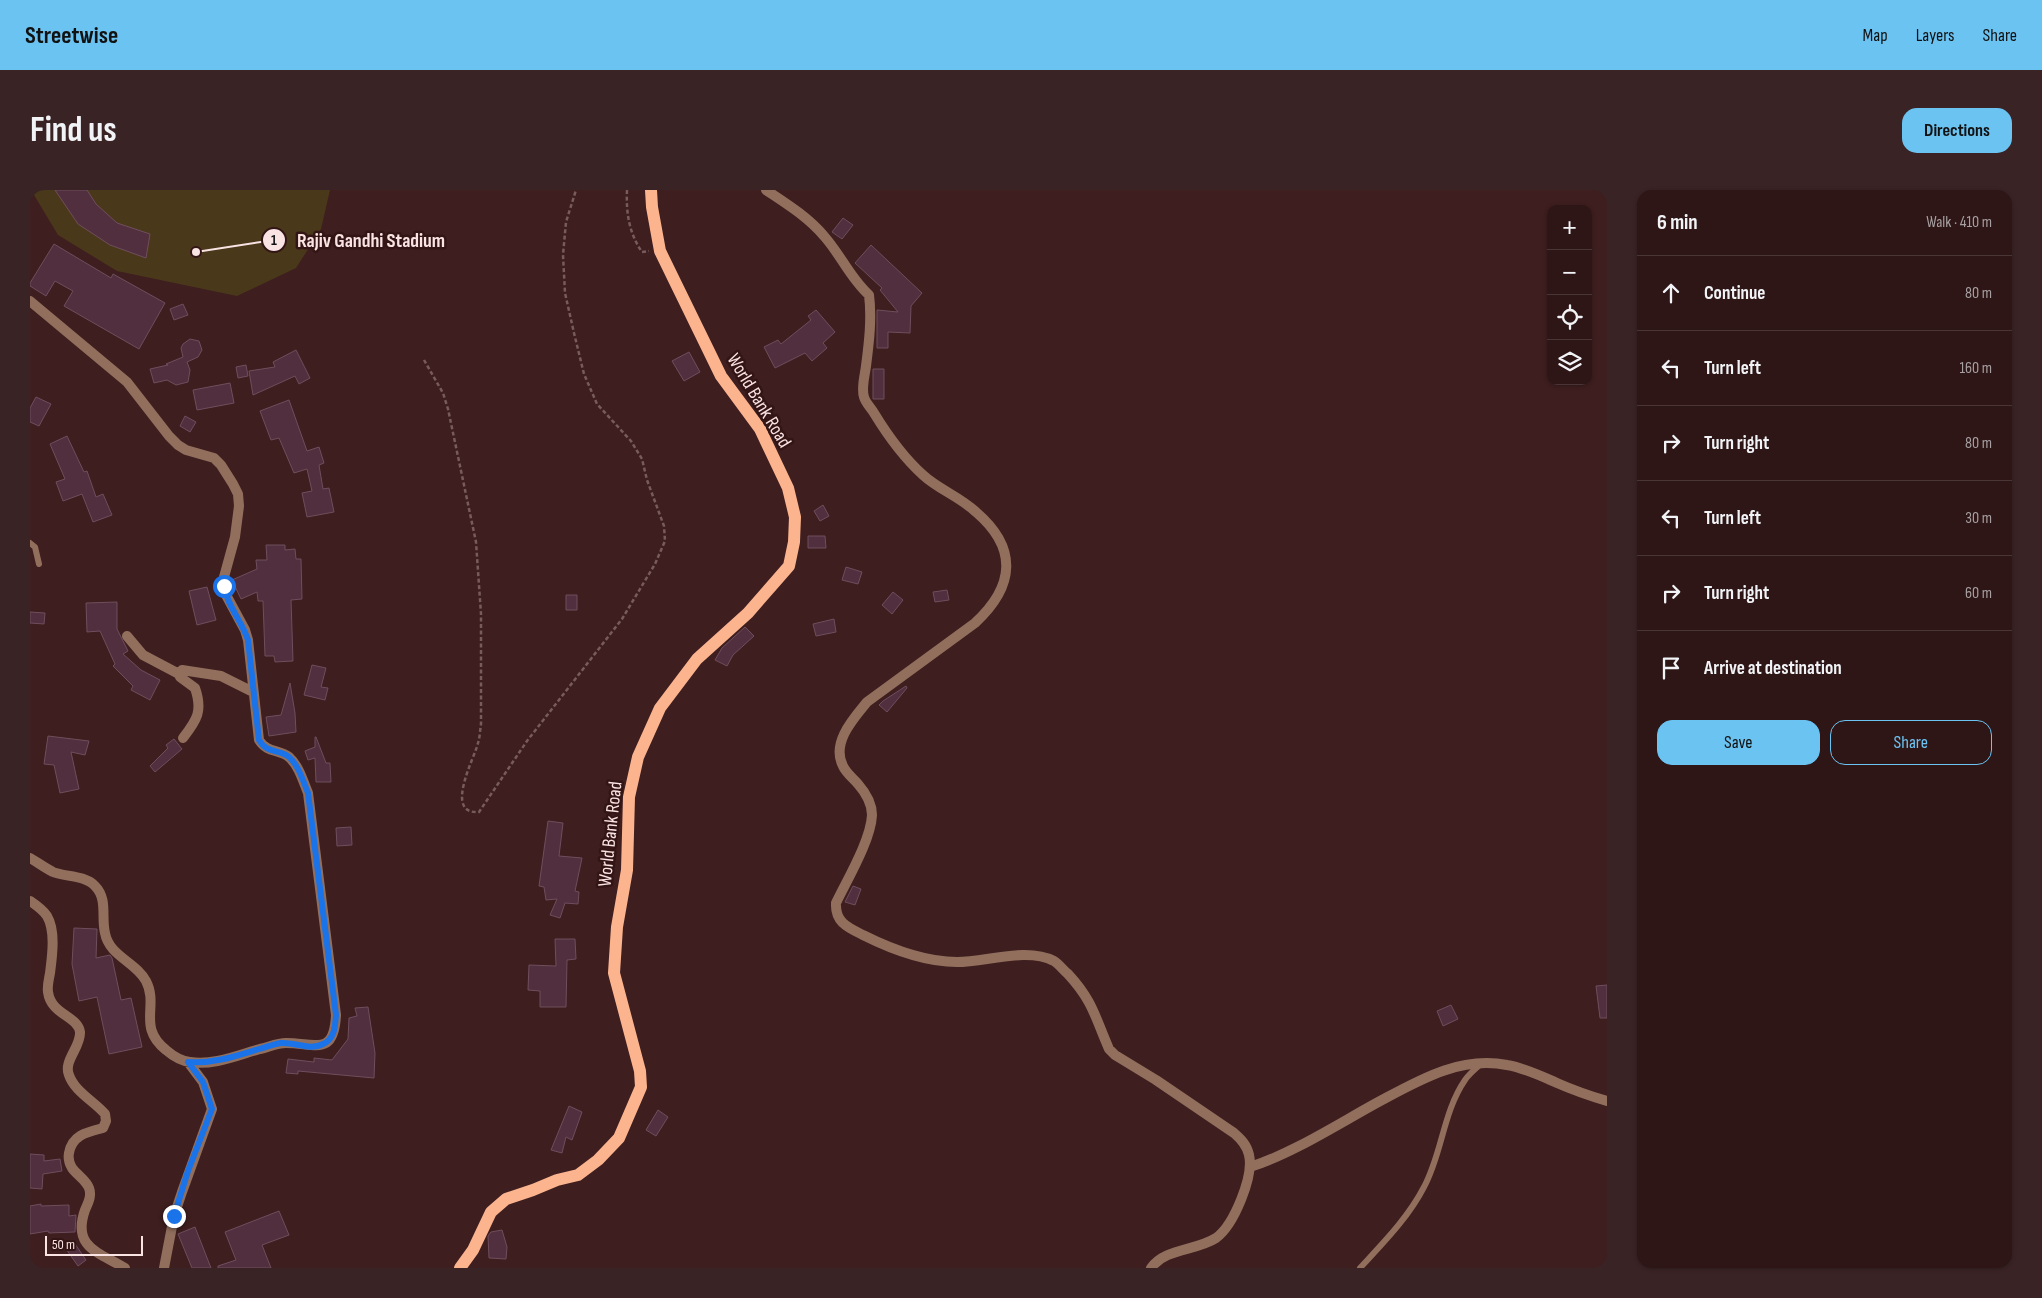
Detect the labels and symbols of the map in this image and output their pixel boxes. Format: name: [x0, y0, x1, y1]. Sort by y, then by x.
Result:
callout: Rajiv Gandhi Stadium: [262, 222, 455, 257]
text: Rajiv Gandhi Stadium: [297, 229, 445, 253]
text: 1: [271, 231, 277, 250]
street label: World Bank Road: [722, 350, 796, 452]
route start: [213, 575, 236, 598]
street label: World Bank Road: [594, 780, 627, 888]
route end: [163, 1205, 186, 1228]
scale bar: [45, 1233, 142, 1256]

